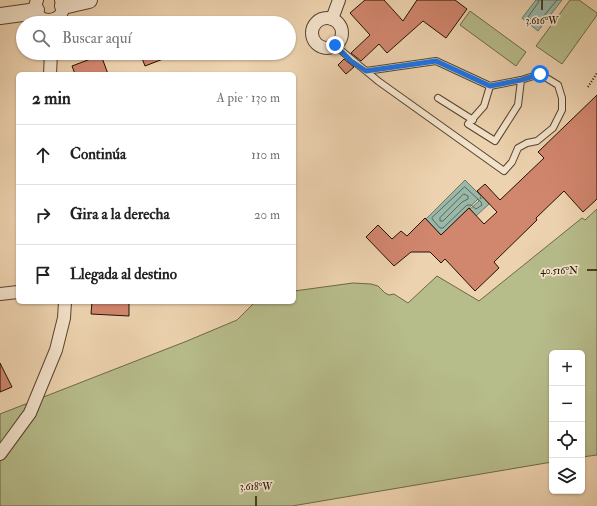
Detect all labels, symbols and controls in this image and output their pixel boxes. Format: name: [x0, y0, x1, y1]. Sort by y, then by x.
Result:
text: 3.616°W: [525, 15, 559, 27]
search box: [16, 16, 296, 60]
icon: search: [30, 27, 52, 49]
text: Buscar aquí: [62, 29, 131, 48]
route end: [326, 36, 344, 54]
route start: [531, 65, 549, 83]
text: 2 min: [32, 88, 71, 109]
text: A pie · 130 m: [217, 90, 280, 106]
icon: ahead: [32, 144, 54, 166]
text: Continúa: [70, 145, 126, 164]
text: 110 m: [251, 147, 280, 163]
icon: right: [32, 204, 54, 226]
text: Gira a la derecha: [70, 205, 170, 224]
text: 20 m: [254, 207, 280, 223]
icon: arrive: [32, 264, 54, 286]
text: Llegada al destino: [70, 265, 177, 284]
text: 40.516°N: [540, 265, 578, 277]
map controls: [549, 350, 585, 494]
button: +: [549, 350, 585, 386]
button: −: [549, 386, 585, 422]
button: locate: [549, 422, 585, 458]
button: layers: [549, 458, 585, 494]
text: 3.618°W: [240, 481, 273, 493]

